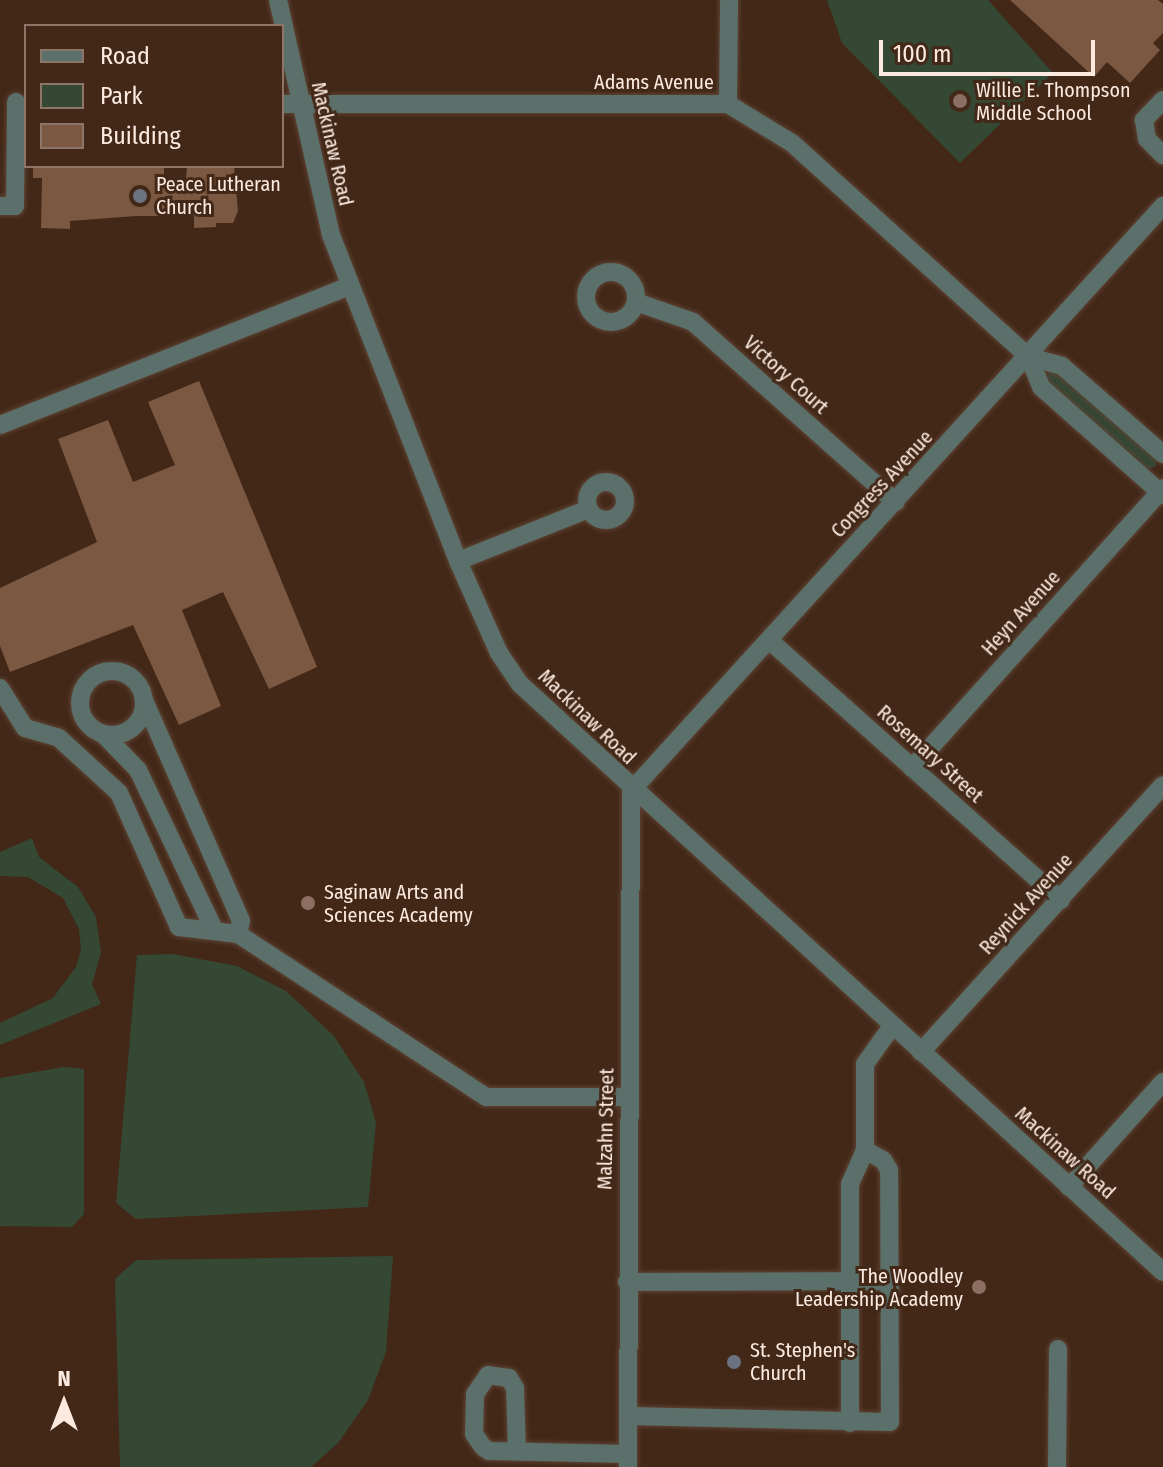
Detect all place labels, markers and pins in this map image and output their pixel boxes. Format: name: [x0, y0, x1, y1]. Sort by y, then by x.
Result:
place label: Willie E. Thompson Middle School: [976, 78, 1130, 125]
marker: Willie E. Thompson Middle School: [951, 92, 969, 110]
place label: Peace Lutheran Church: [156, 172, 281, 219]
marker: Peace Lutheran Church: [131, 187, 149, 205]
place label: Saginaw Arts and Sciences Academy: [324, 880, 473, 927]
marker: Saginaw Arts and Sciences Academy: [299, 894, 317, 912]
place label: The Woodley Leadership Academy: [795, 1264, 963, 1311]
marker: The Woodley Leadership Academy: [970, 1278, 988, 1296]
place label: St. Stephen's Church: [750, 1338, 855, 1385]
marker: St. Stephen's Church: [725, 1353, 743, 1371]

